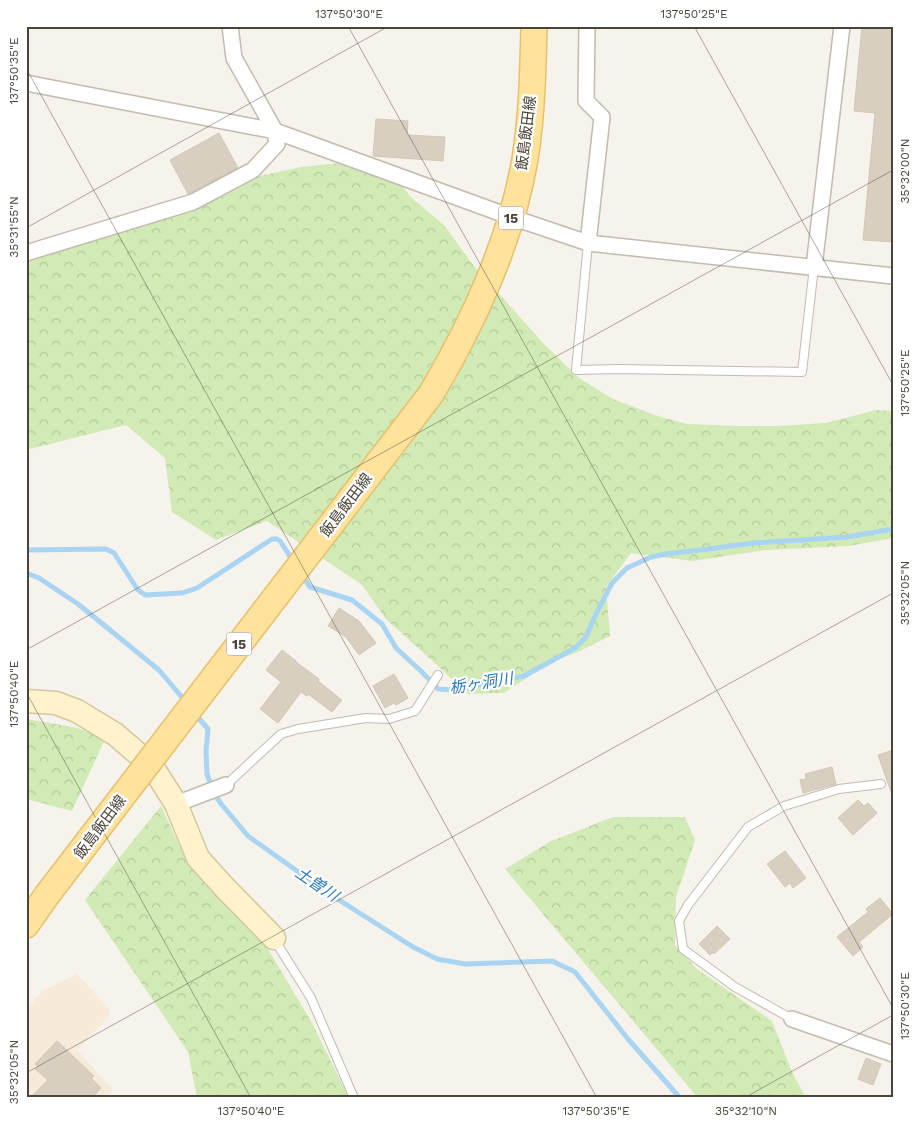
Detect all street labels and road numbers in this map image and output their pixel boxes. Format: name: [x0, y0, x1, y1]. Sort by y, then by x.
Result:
street label: 飯島飯田線: [512, 95, 540, 171]
road number: 15: [498, 207, 524, 230]
street label: 飯島飯田線: [316, 470, 376, 540]
road number: 15: [226, 633, 252, 656]
street label: 飯島飯田線: [70, 792, 130, 862]

